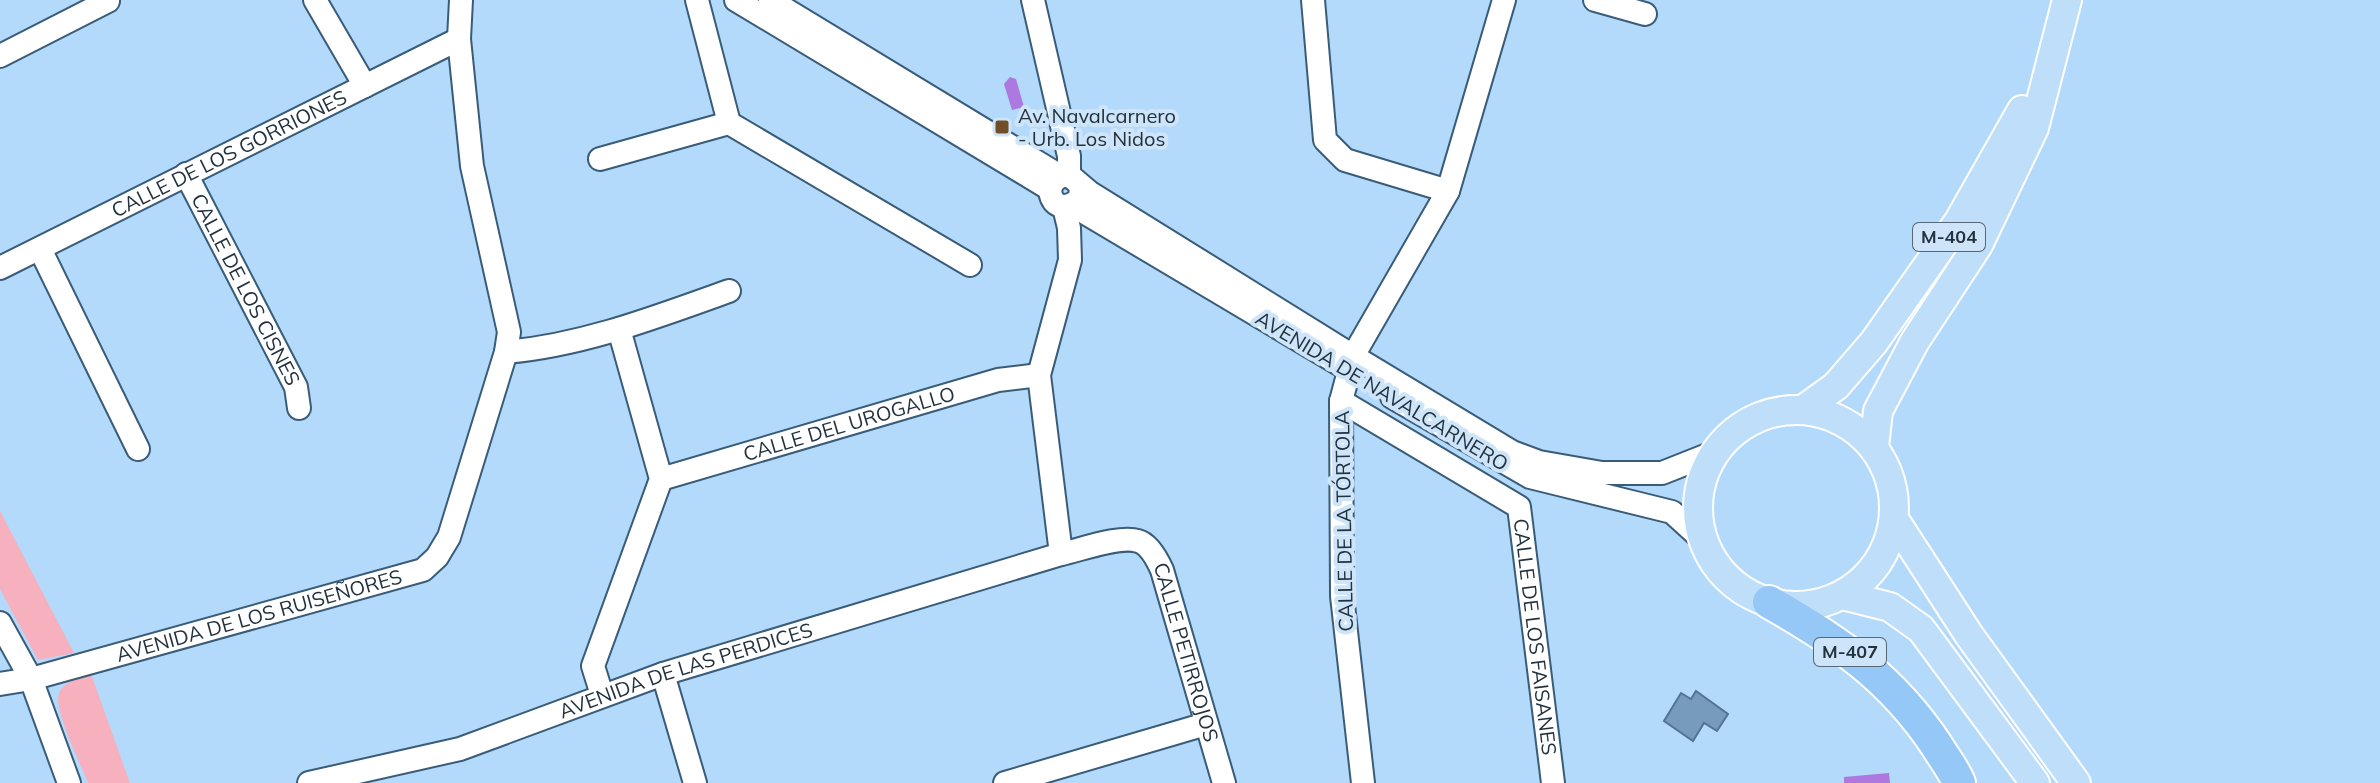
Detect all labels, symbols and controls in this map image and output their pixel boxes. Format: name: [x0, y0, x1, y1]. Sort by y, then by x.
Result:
street label: CALLE DE LOS GORRIONES: [107, 84, 351, 222]
place label: Av. Navalcarnero - Urb. Los Nidos: [1018, 103, 1176, 151]
marker: Av. Navalcarnero - Urb. Los Nidos: [993, 118, 1011, 136]
street label: CALLE DE LOS CISNES: [186, 189, 306, 389]
road number: M-404: [1913, 223, 1985, 251]
street label: AVENIDA DE NAVALCARNERO: [1252, 305, 1513, 476]
street label: CALLE DEL UROGALLO: [740, 380, 958, 466]
street label: CALLE DE LA TÓRTOLA: [1329, 410, 1358, 632]
street label: CALLE DE LOS FAISANES: [1509, 517, 1562, 757]
street label: CALLE PETIRROJOS: [1148, 558, 1224, 745]
street label: AVENIDA DE LOS RUISEÑORES: [113, 564, 405, 667]
street label: AVENIDA DE LAS PERDICES: [555, 617, 815, 723]
road number: M-407: [1814, 638, 1886, 666]

